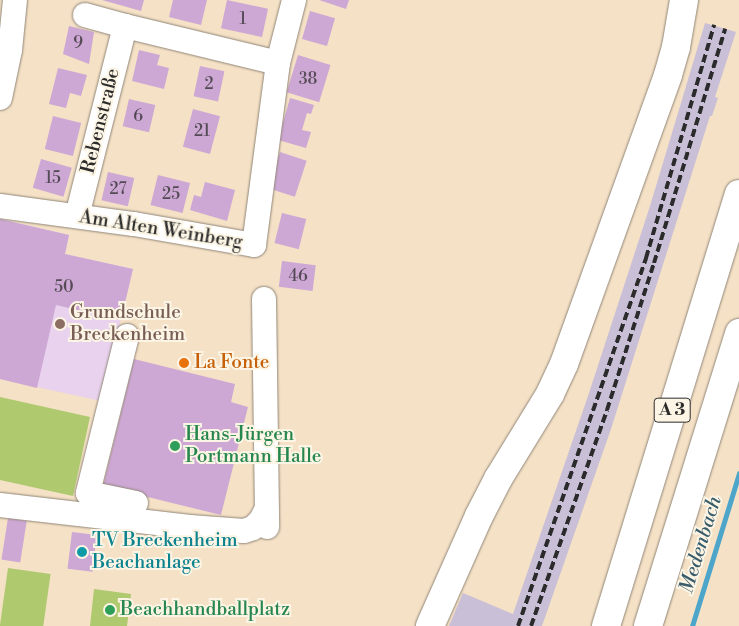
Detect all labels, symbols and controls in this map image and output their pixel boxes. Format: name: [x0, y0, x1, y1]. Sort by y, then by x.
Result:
house number: 1: [240, 9, 246, 29]
house number: 9: [73, 33, 83, 53]
street label: Rebenstraße: [77, 66, 125, 176]
house number: 38: [299, 69, 317, 89]
house number: 2: [204, 74, 214, 94]
house number: 6: [133, 106, 143, 126]
house number: 21: [194, 121, 210, 141]
house number: 15: [45, 168, 61, 188]
house number: 27: [109, 179, 127, 199]
house number: 25: [162, 184, 180, 204]
street label: Am Alten Weinberg: [78, 206, 244, 254]
house number: 46: [288, 266, 308, 286]
house number: 50: [54, 277, 74, 297]
place label: Grundschule Breckenheim: [70, 302, 185, 346]
marker: Grundschule Breckenheim: [54, 318, 66, 330]
place label: La Fonte: [194, 352, 269, 374]
marker: La Fonte: [178, 357, 190, 369]
road number: A 3: [653, 394, 691, 426]
place label: Hans-Jürgen Portmann Halle: [185, 424, 321, 468]
marker: Hans-Jürgen Portmann Halle: [169, 440, 181, 452]
water label: Medenbach: [675, 494, 727, 596]
place label: TV Breckenheim Beachanlage: [92, 530, 238, 574]
marker: TV Breckenheim Beachanlage: [76, 546, 88, 558]
place label: Beachhandballplatz: [120, 599, 290, 621]
marker: Beachhandballplatz: [104, 604, 116, 616]

